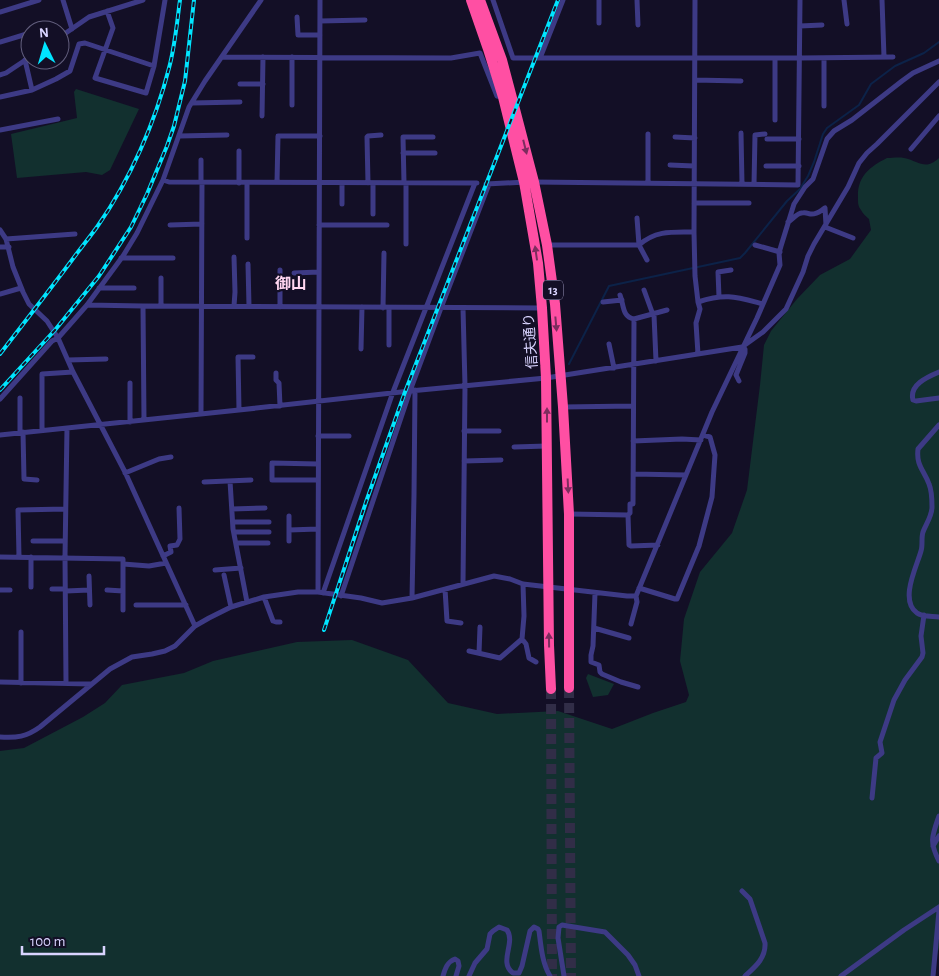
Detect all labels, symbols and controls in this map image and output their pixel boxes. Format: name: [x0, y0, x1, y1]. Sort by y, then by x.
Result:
north arrow: [20, 20, 70, 70]
text: N: [38, 26, 49, 40]
one-way arrow: [521, 139, 529, 154]
one-way arrow: [532, 245, 540, 261]
district label: 御山: [275, 275, 307, 292]
road number: 13: [543, 280, 563, 300]
street label: 信夫通り: [521, 313, 540, 369]
one-way arrow: [553, 316, 561, 332]
one-way arrow: [543, 407, 551, 423]
one-way arrow: [564, 478, 572, 494]
one-way arrow: [545, 632, 553, 648]
scale bar: [22, 924, 105, 956]
text: 100 m: [30, 934, 65, 949]

